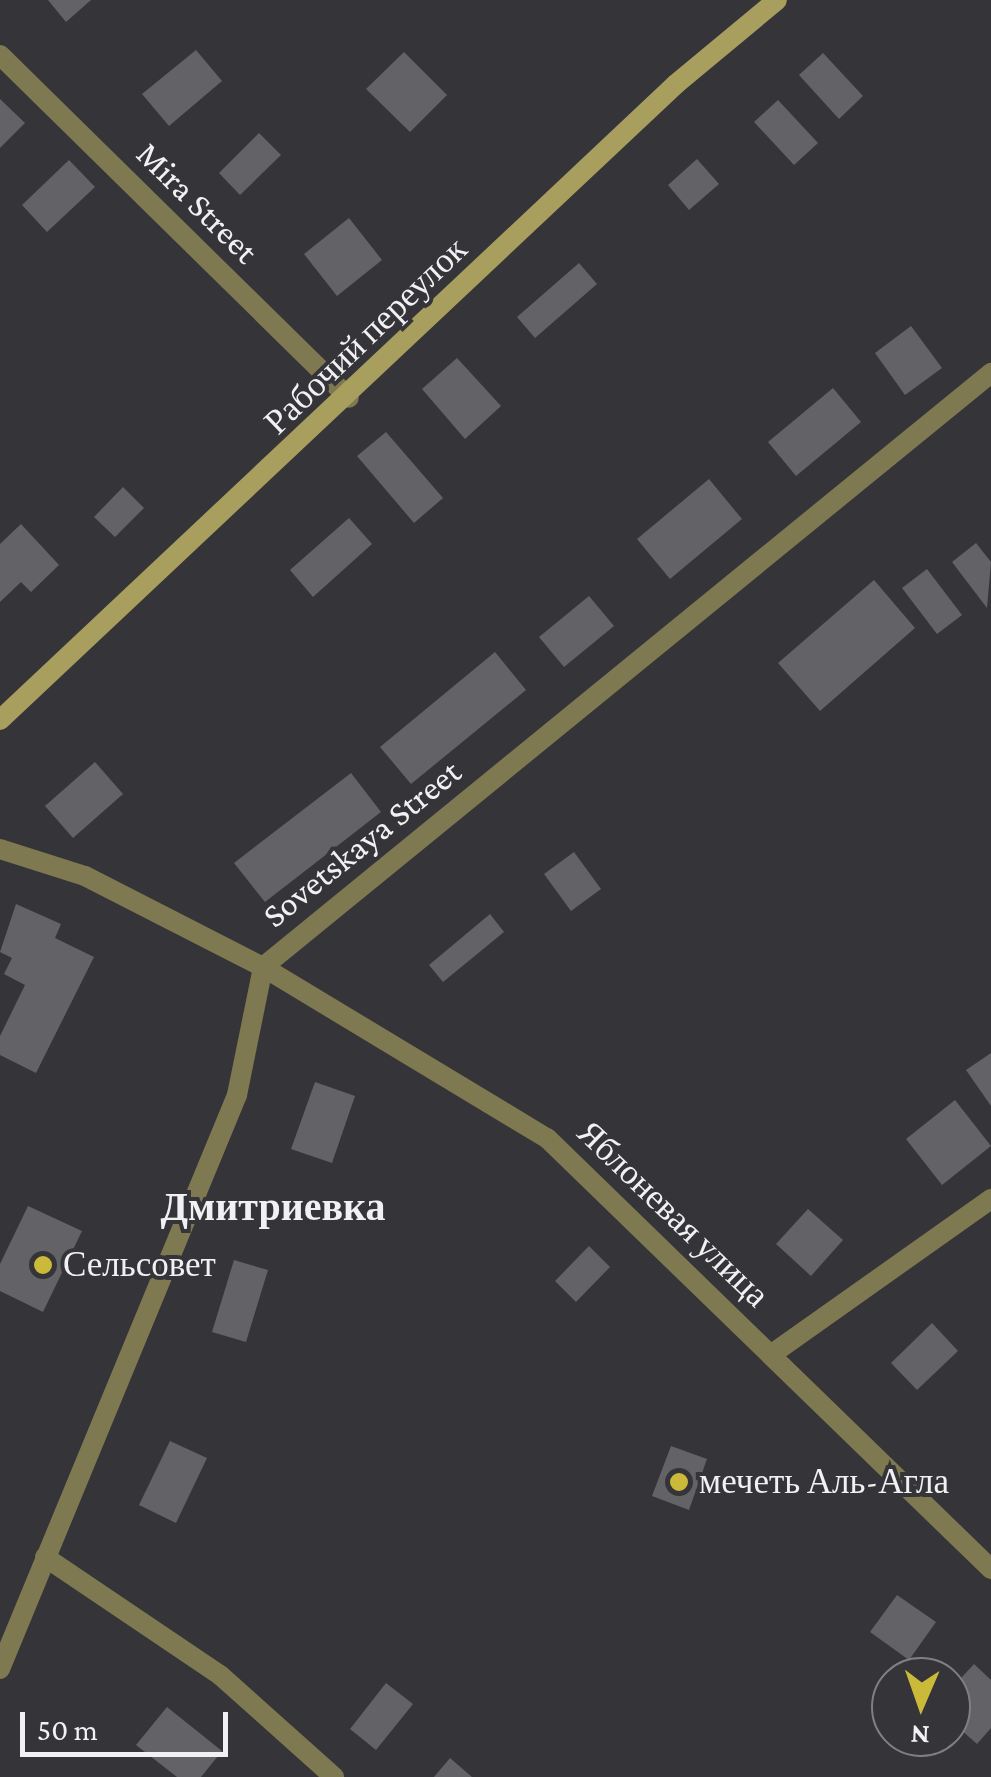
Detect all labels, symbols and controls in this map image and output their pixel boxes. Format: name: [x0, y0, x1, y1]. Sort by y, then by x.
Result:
street label: Mira Street: [127, 133, 267, 273]
street label: Рабочий переулок: [256, 229, 476, 443]
street label: Sovetskaya Street: [254, 751, 470, 937]
street label: Яблоневая улица: [568, 1112, 778, 1316]
district label: Дмитриевка: [160, 1183, 386, 1231]
place label: Сельсовет: [63, 1244, 216, 1286]
marker: Сельсовет: [32, 1254, 54, 1276]
place label: мечеть Аль-Агла: [699, 1461, 949, 1503]
marker: мечеть Аль-Агла: [668, 1471, 690, 1493]
north arrow: [871, 1657, 971, 1757]
scale bar: [25, 1692, 232, 1754]
text: 50 m: [37, 1713, 98, 1746]
text: N: [910, 1720, 930, 1751]

